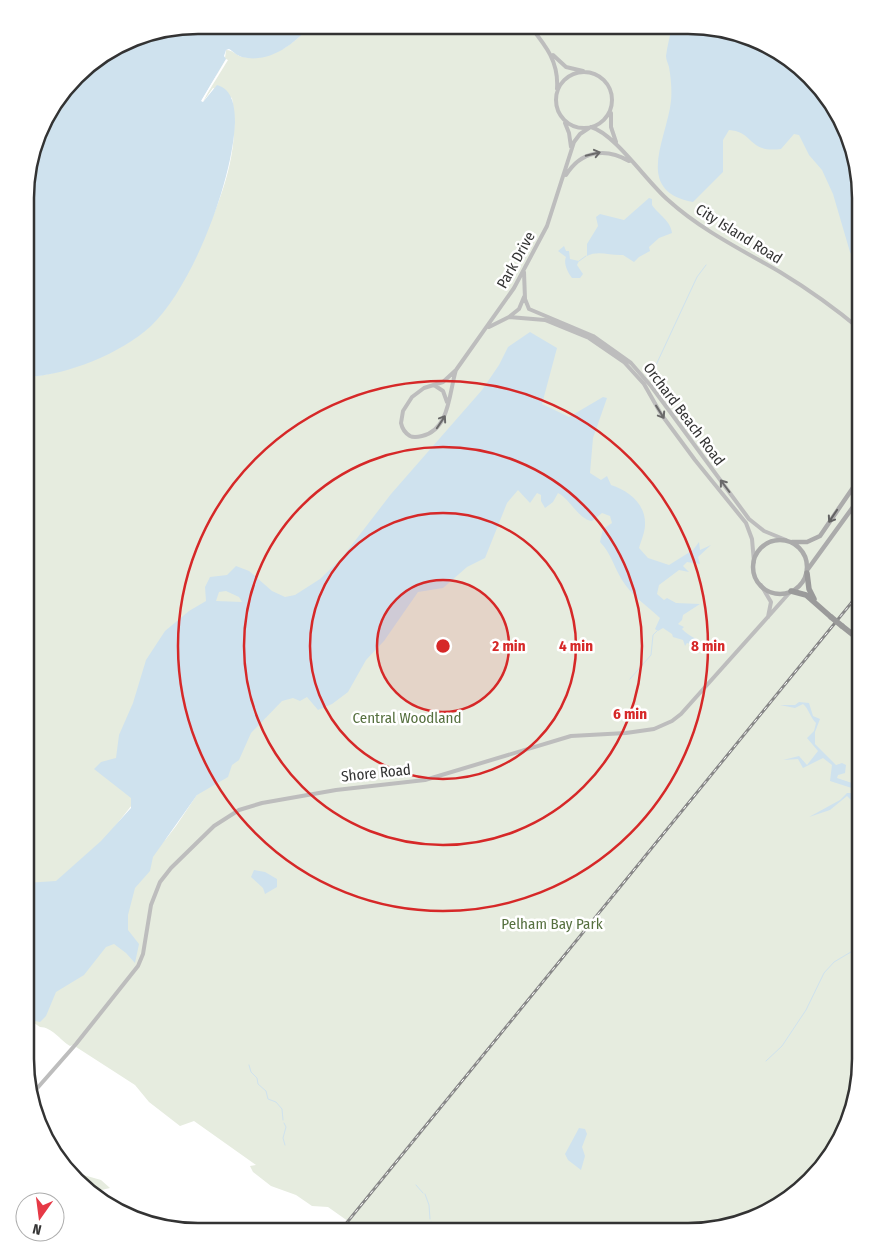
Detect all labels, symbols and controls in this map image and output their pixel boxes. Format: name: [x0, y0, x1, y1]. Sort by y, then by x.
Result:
one-way arrow: [584, 149, 600, 158]
street label: City Island Road: [692, 200, 786, 268]
street label: Park Drive: [493, 229, 539, 291]
street label: Orchard Beach Road: [639, 359, 729, 469]
one-way arrow: [656, 405, 666, 419]
one-way arrow: [436, 415, 446, 429]
one-way arrow: [719, 480, 730, 493]
one-way arrow: [828, 509, 839, 523]
centre of rings: [434, 637, 452, 655]
text: 2 min: [491, 637, 526, 655]
text: 4 min: [559, 637, 593, 655]
text: 8 min: [691, 637, 725, 655]
text: 6 min: [613, 705, 647, 723]
park label: Central Woodland: [352, 709, 462, 727]
street label: Shore Road: [340, 760, 412, 786]
park label: Pelham Bay Park: [501, 915, 603, 933]
north arrow: [15, 1192, 65, 1242]
text: N: [31, 1220, 43, 1238]

